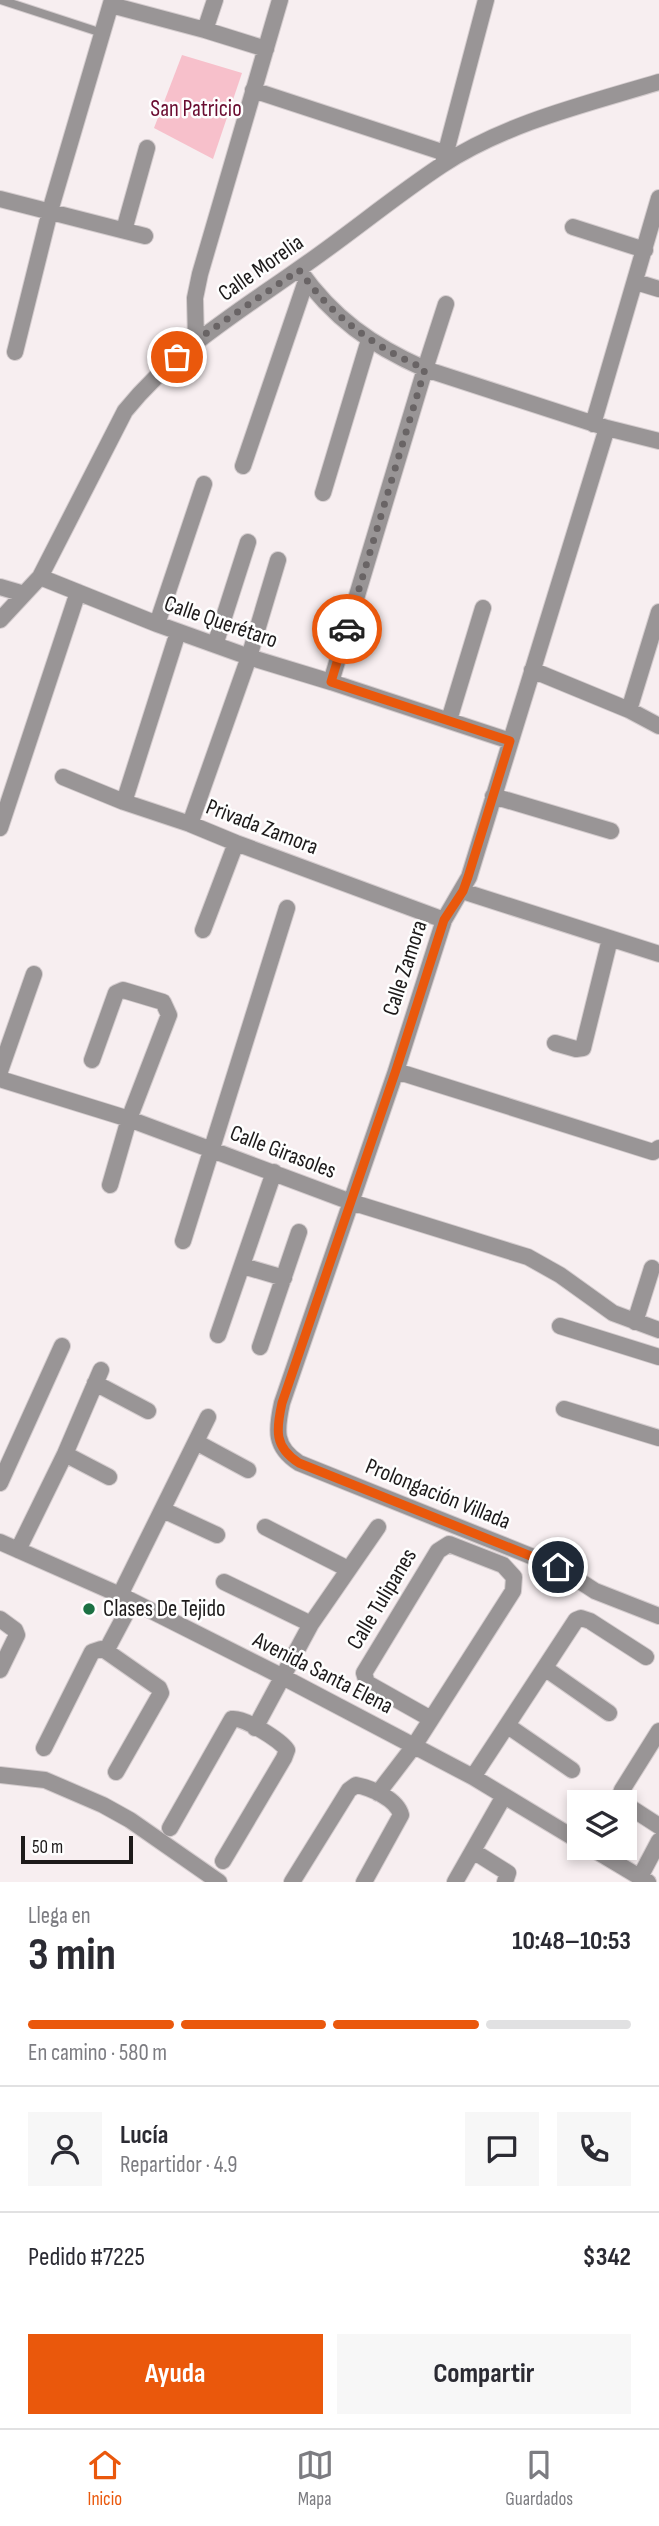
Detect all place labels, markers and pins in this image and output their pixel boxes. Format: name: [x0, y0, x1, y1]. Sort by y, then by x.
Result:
pin: [147, 327, 207, 387]
pin: [528, 1537, 588, 1597]
place label: Clases De Tejido: [103, 1595, 226, 1623]
marker: Clases De Tejido: [81, 1601, 97, 1617]

